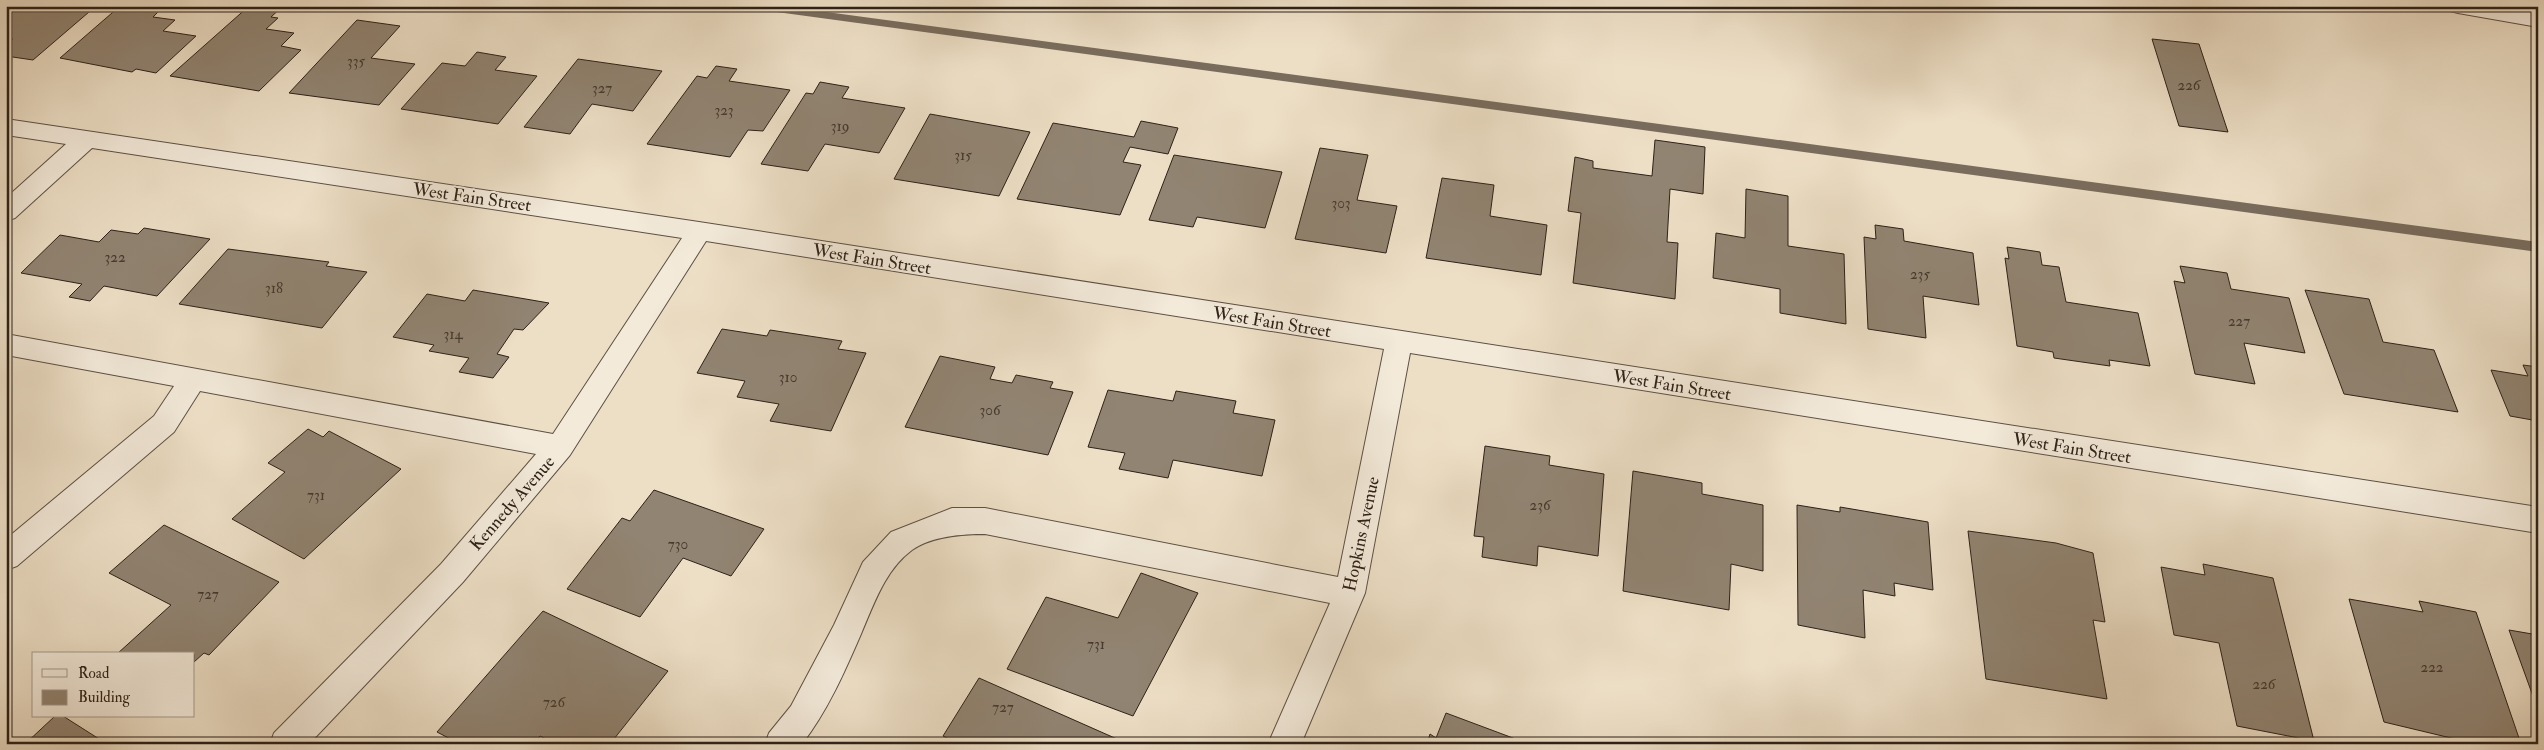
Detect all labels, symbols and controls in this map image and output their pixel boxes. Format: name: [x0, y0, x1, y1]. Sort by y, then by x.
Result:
house number: 335: [347, 52, 365, 71]
house number: 226: [2178, 76, 2202, 95]
house number: 327: [592, 79, 612, 98]
house number: 323: [714, 101, 734, 120]
house number: 319: [831, 117, 849, 136]
house number: 315: [954, 146, 972, 165]
street label: West Fain Street: [410, 178, 533, 217]
house number: 303: [1331, 194, 1351, 213]
street label: West Fain Street: [810, 239, 933, 280]
house number: 322: [105, 248, 126, 267]
house number: 235: [1910, 265, 1930, 284]
house number: 318: [265, 279, 283, 298]
street label: West Fain Street: [1210, 302, 1333, 343]
house number: 227: [2228, 312, 2250, 331]
house number: 314: [443, 325, 464, 344]
street label: West Fain Street: [1610, 365, 1733, 406]
house number: 310: [779, 368, 797, 387]
house number: 306: [979, 401, 1002, 420]
street label: West Fain Street: [2010, 428, 2133, 469]
street label: Kennedy Avenue: [465, 451, 560, 556]
street label: Hopkins Avenue: [1338, 474, 1385, 594]
house number: 731: [307, 486, 325, 505]
house number: 236: [1530, 496, 1552, 515]
house number: 730: [668, 535, 688, 554]
house number: 727: [197, 585, 219, 604]
house number: 731: [1087, 635, 1105, 654]
legend: [32, 652, 195, 718]
house number: 222: [2421, 658, 2444, 677]
text: Road: [78, 664, 110, 683]
house number: 226: [2253, 675, 2277, 694]
text: Building: [78, 688, 130, 707]
house number: 726: [543, 693, 566, 712]
house number: 727: [992, 698, 1014, 717]

